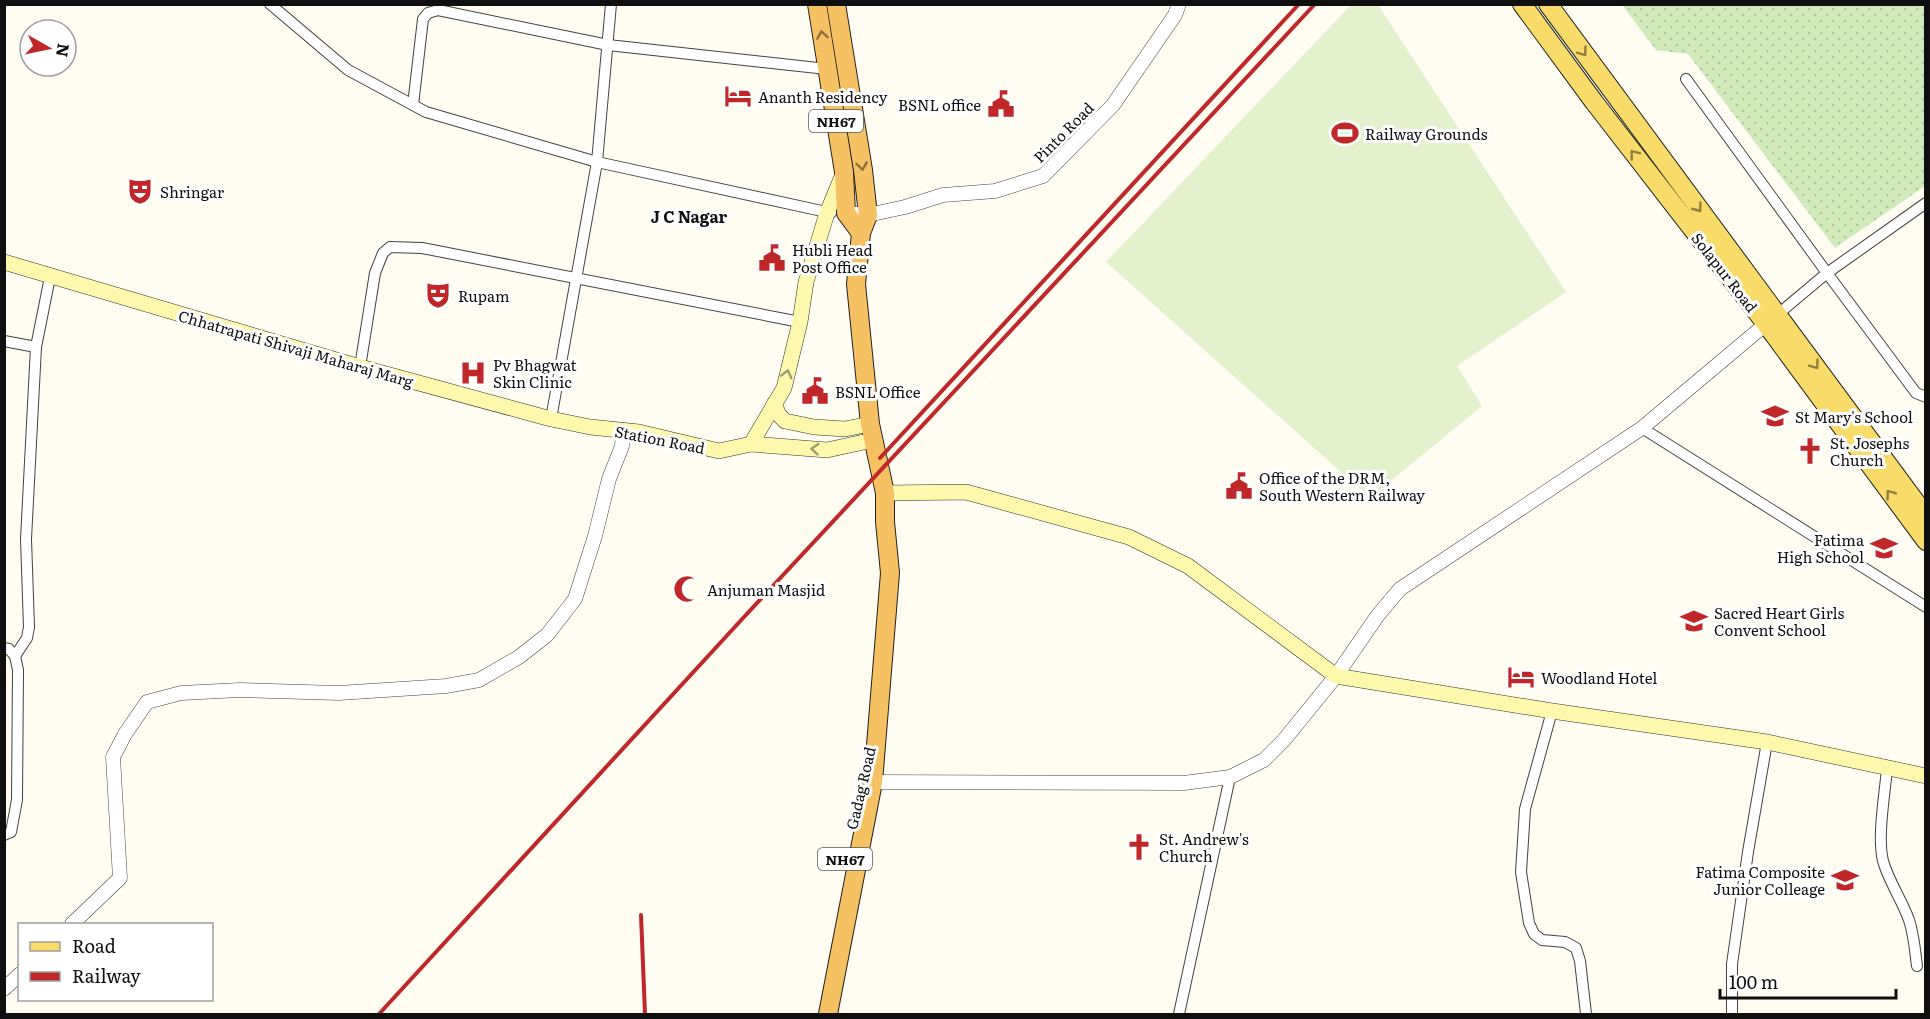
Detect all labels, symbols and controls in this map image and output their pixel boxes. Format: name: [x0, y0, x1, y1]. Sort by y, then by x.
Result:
north arrow: [18, 18, 78, 78]
one-way arrow: [816, 30, 829, 40]
text: N: [51, 42, 77, 59]
one-way arrow: [1575, 45, 1586, 56]
hotel icon: Ananth Residency: [723, 81, 753, 111]
place label: Ananth Residency: [758, 85, 888, 108]
public building icon: BSNL office: [986, 89, 1016, 119]
place label: BSNL office: [898, 93, 981, 116]
street label: Pinto Road: [1027, 96, 1099, 168]
road number: NH67: [809, 110, 863, 132]
sports icon: Railway Grounds: [1330, 118, 1360, 148]
place label: Railway Grounds: [1365, 122, 1488, 145]
one-way arrow: [1631, 149, 1642, 160]
one-way arrow: [856, 161, 868, 171]
theatre icon: Shringar: [125, 176, 155, 206]
place label: Shringar: [160, 180, 224, 203]
one-way arrow: [1691, 202, 1702, 213]
district label: J C Nagar: [651, 204, 728, 228]
street label: Solapur Road: [1686, 227, 1764, 317]
place label: Hubli Head Post Office: [792, 238, 873, 278]
public building icon: Hubli Head Post Office: [757, 243, 787, 273]
theatre icon: Rupam: [423, 280, 453, 310]
place label: Rupam: [458, 284, 510, 307]
street label: Chhatrapati Shivaji Maharaj Marg: [176, 303, 417, 393]
place label: Pv Bhagwat Skin Clinic: [493, 353, 577, 393]
hospital icon: Pv Bhagwat Skin Clinic: [458, 358, 488, 388]
one-way arrow: [1807, 359, 1818, 370]
one-way arrow: [780, 369, 793, 379]
public building icon: BSNL Office: [800, 376, 830, 406]
place label: BSNL Office: [835, 380, 921, 403]
school or university icon: St Mary's School: [1760, 401, 1790, 431]
place label: St Mary's School: [1795, 405, 1913, 428]
street label: Station Road: [613, 419, 707, 459]
place label: St. Josephs Church: [1830, 431, 1909, 471]
church icon: St. Josephs Church: [1795, 436, 1825, 466]
one-way arrow: [811, 443, 820, 456]
place label: Office of the DRM, South Western Railway: [1259, 466, 1425, 506]
public building icon: Office of the DRM, South Western Railway: [1224, 471, 1254, 501]
one-way arrow: [1887, 490, 1898, 501]
place label: Fatima High School: [1777, 528, 1865, 568]
school or university icon: Fatima High School: [1869, 533, 1899, 563]
mosque icon: Anjuman Masjid: [672, 574, 702, 604]
place label: Anjuman Masjid: [707, 578, 825, 601]
place label: Sacred Heart Girls Convent School: [1714, 601, 1845, 641]
school or university icon: Sacred Heart Girls Convent School: [1679, 606, 1709, 636]
hotel icon: Woodland Hotel: [1506, 662, 1536, 692]
place label: Woodland Hotel: [1541, 666, 1657, 689]
street label: Gadag Road: [839, 744, 881, 832]
place label: St. Andrew's Church: [1159, 827, 1249, 867]
church icon: St. Andrew's Church: [1124, 832, 1154, 862]
road number: NH67: [818, 848, 872, 870]
place label: Fatima Composite Junior Colleage: [1696, 860, 1825, 900]
school or university icon: Fatima Composite Junior Colleage: [1830, 865, 1860, 895]
legend: [18, 923, 213, 1001]
text: Road: [72, 932, 116, 959]
text: Railway: [72, 962, 141, 989]
scale bar: [1720, 962, 1896, 1000]
text: 100 m: [1729, 968, 1778, 995]

